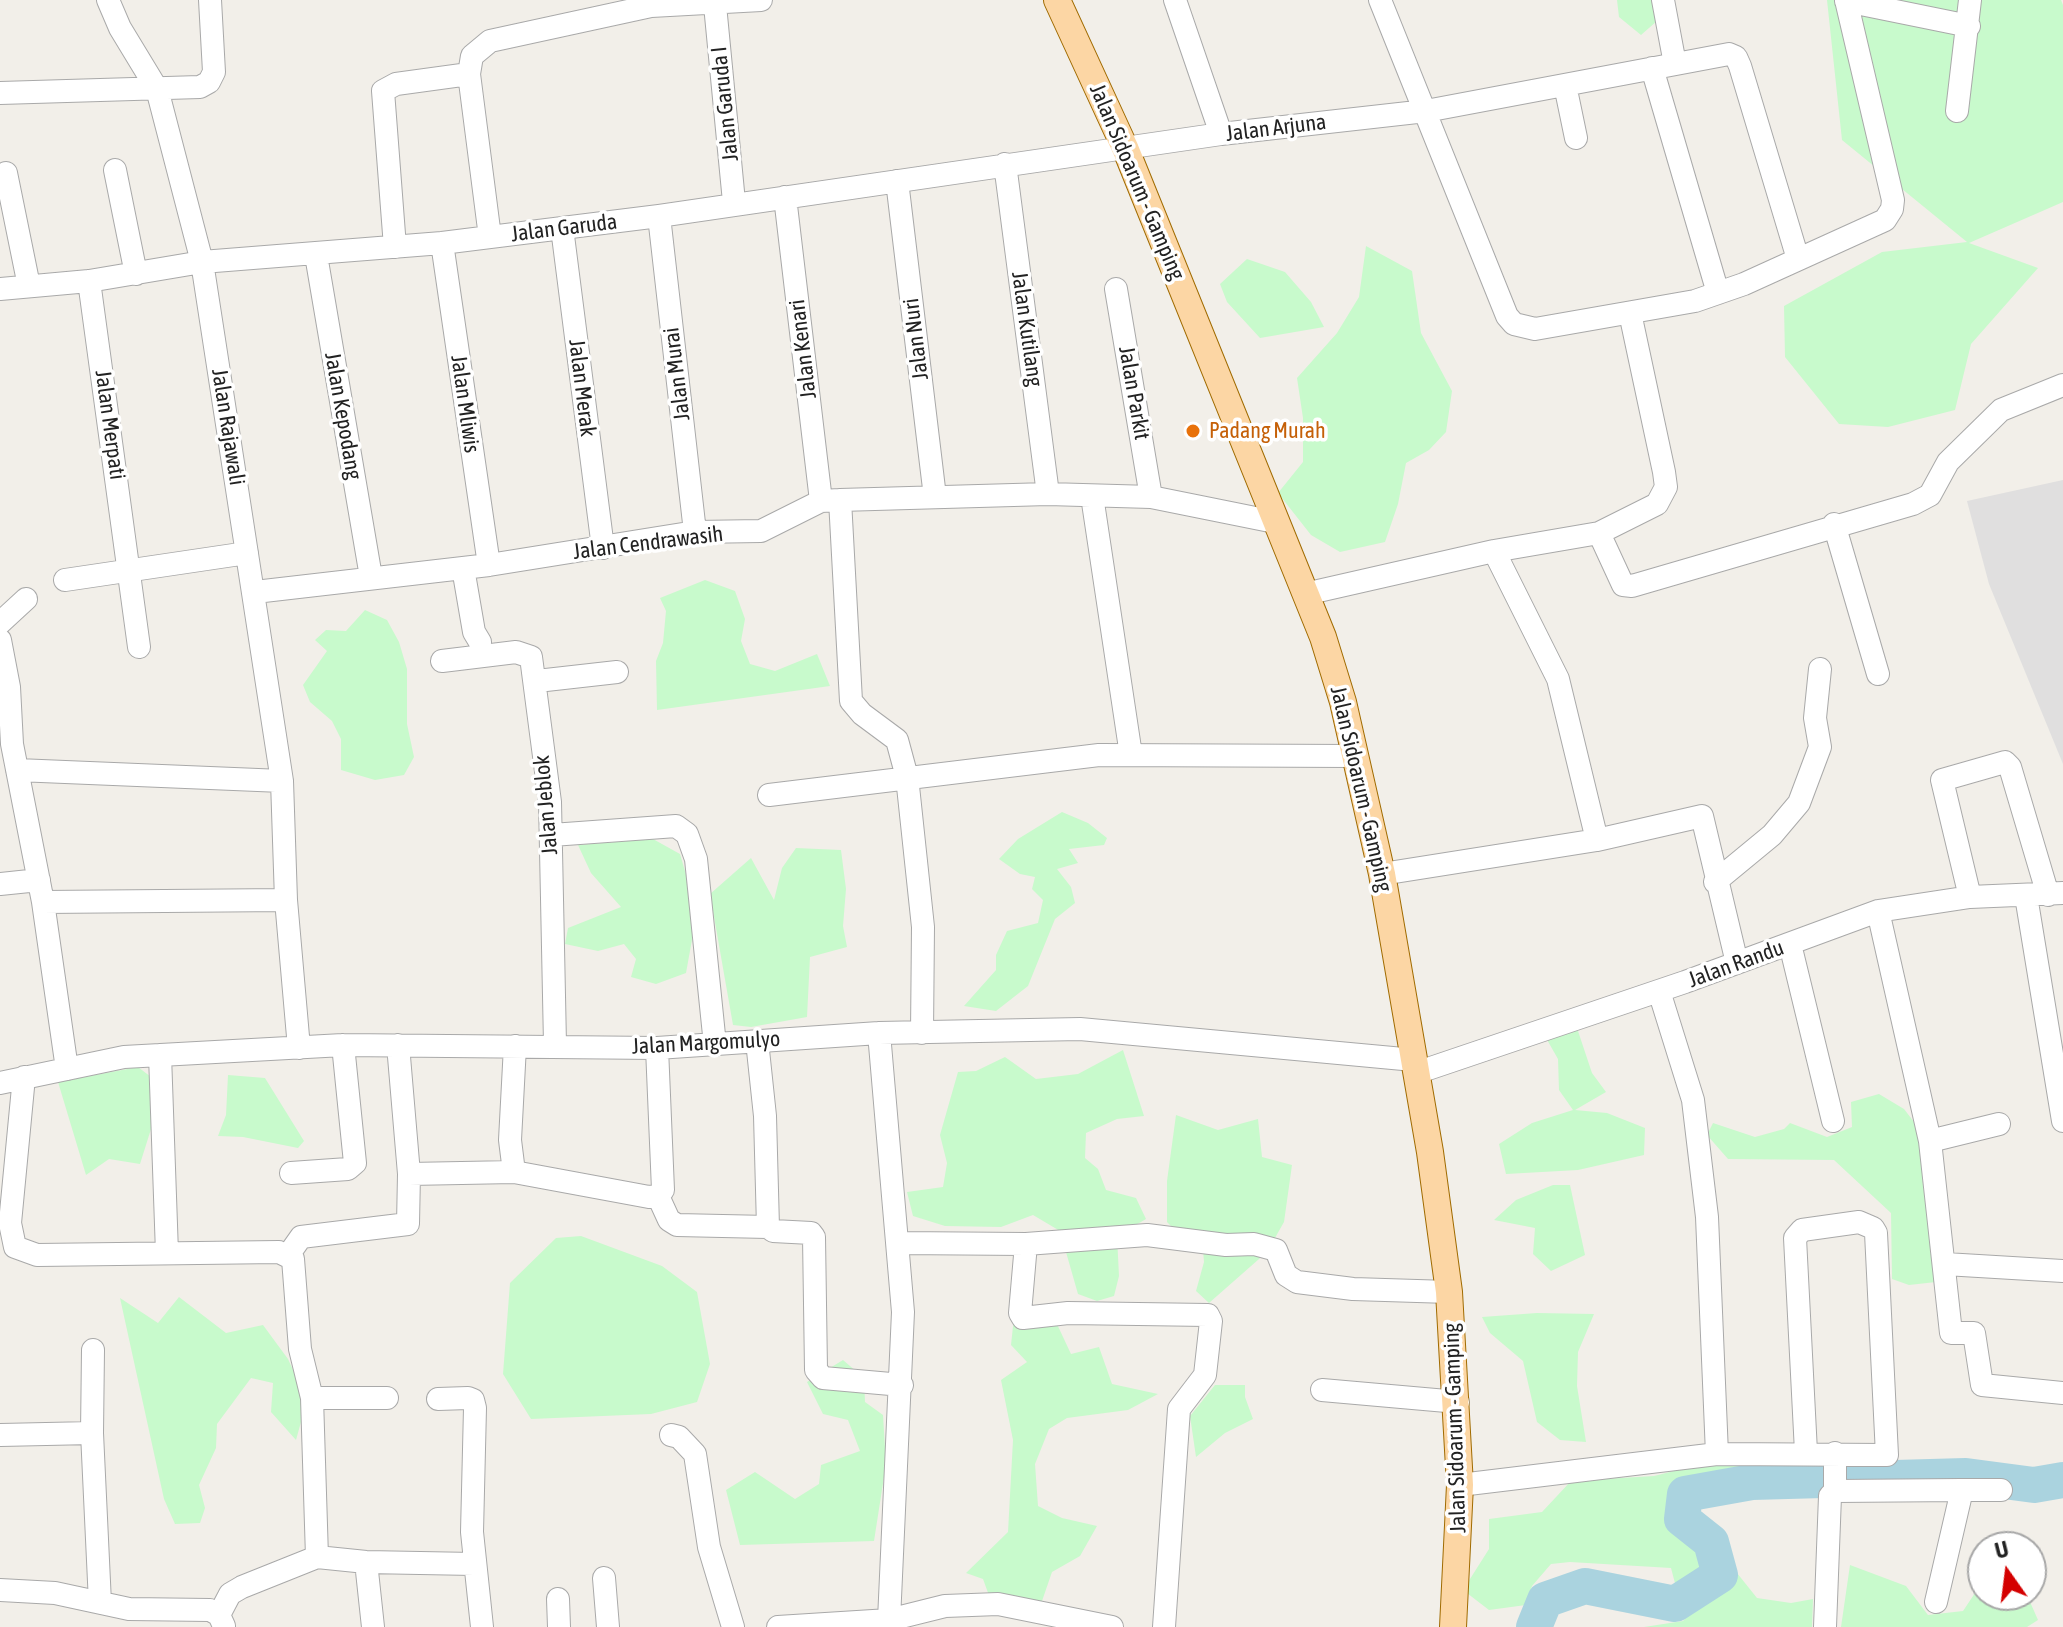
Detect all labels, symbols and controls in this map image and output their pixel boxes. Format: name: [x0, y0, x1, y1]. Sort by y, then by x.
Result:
street label: Jalan Garuda I: [706, 45, 744, 163]
street label: Jalan Sidoarum - Gamping: [1084, 80, 1190, 284]
street label: Jalan Arjuna: [1224, 109, 1328, 147]
street label: Jalan Garuda: [509, 208, 619, 248]
street label: Jalan Kutilang: [1006, 270, 1048, 388]
street label: Jalan Nuri: [898, 297, 934, 381]
street label: Jalan Kenari: [784, 298, 822, 400]
street label: Jalan Murai: [658, 326, 696, 422]
street label: Jalan Merak: [563, 338, 601, 438]
street label: Jalan Parkit: [1113, 344, 1155, 442]
street label: Jalan Kepodang: [319, 350, 367, 482]
street label: Jalan Mliwis: [445, 353, 485, 455]
street label: Jalan Rajawali: [206, 367, 250, 487]
street label: Jalan Merpati: [89, 369, 131, 481]
place label: Padang Murah: [1209, 418, 1326, 444]
marker: Padang Murah: [1184, 422, 1202, 440]
street label: Jalan Cendrawasih: [571, 521, 725, 565]
street label: Jalan Sidoarum - Gamping: [1325, 684, 1397, 894]
street label: Jalan Jeblok: [528, 754, 564, 856]
street label: Jalan Randu: [1685, 935, 1787, 993]
street label: Jalan Margomulyo: [631, 1026, 781, 1060]
street label: Jalan Sidoarum - Gamping: [1438, 1323, 1472, 1533]
north arrow: [1967, 1531, 2047, 1611]
text: U: [1992, 1535, 2011, 1564]

